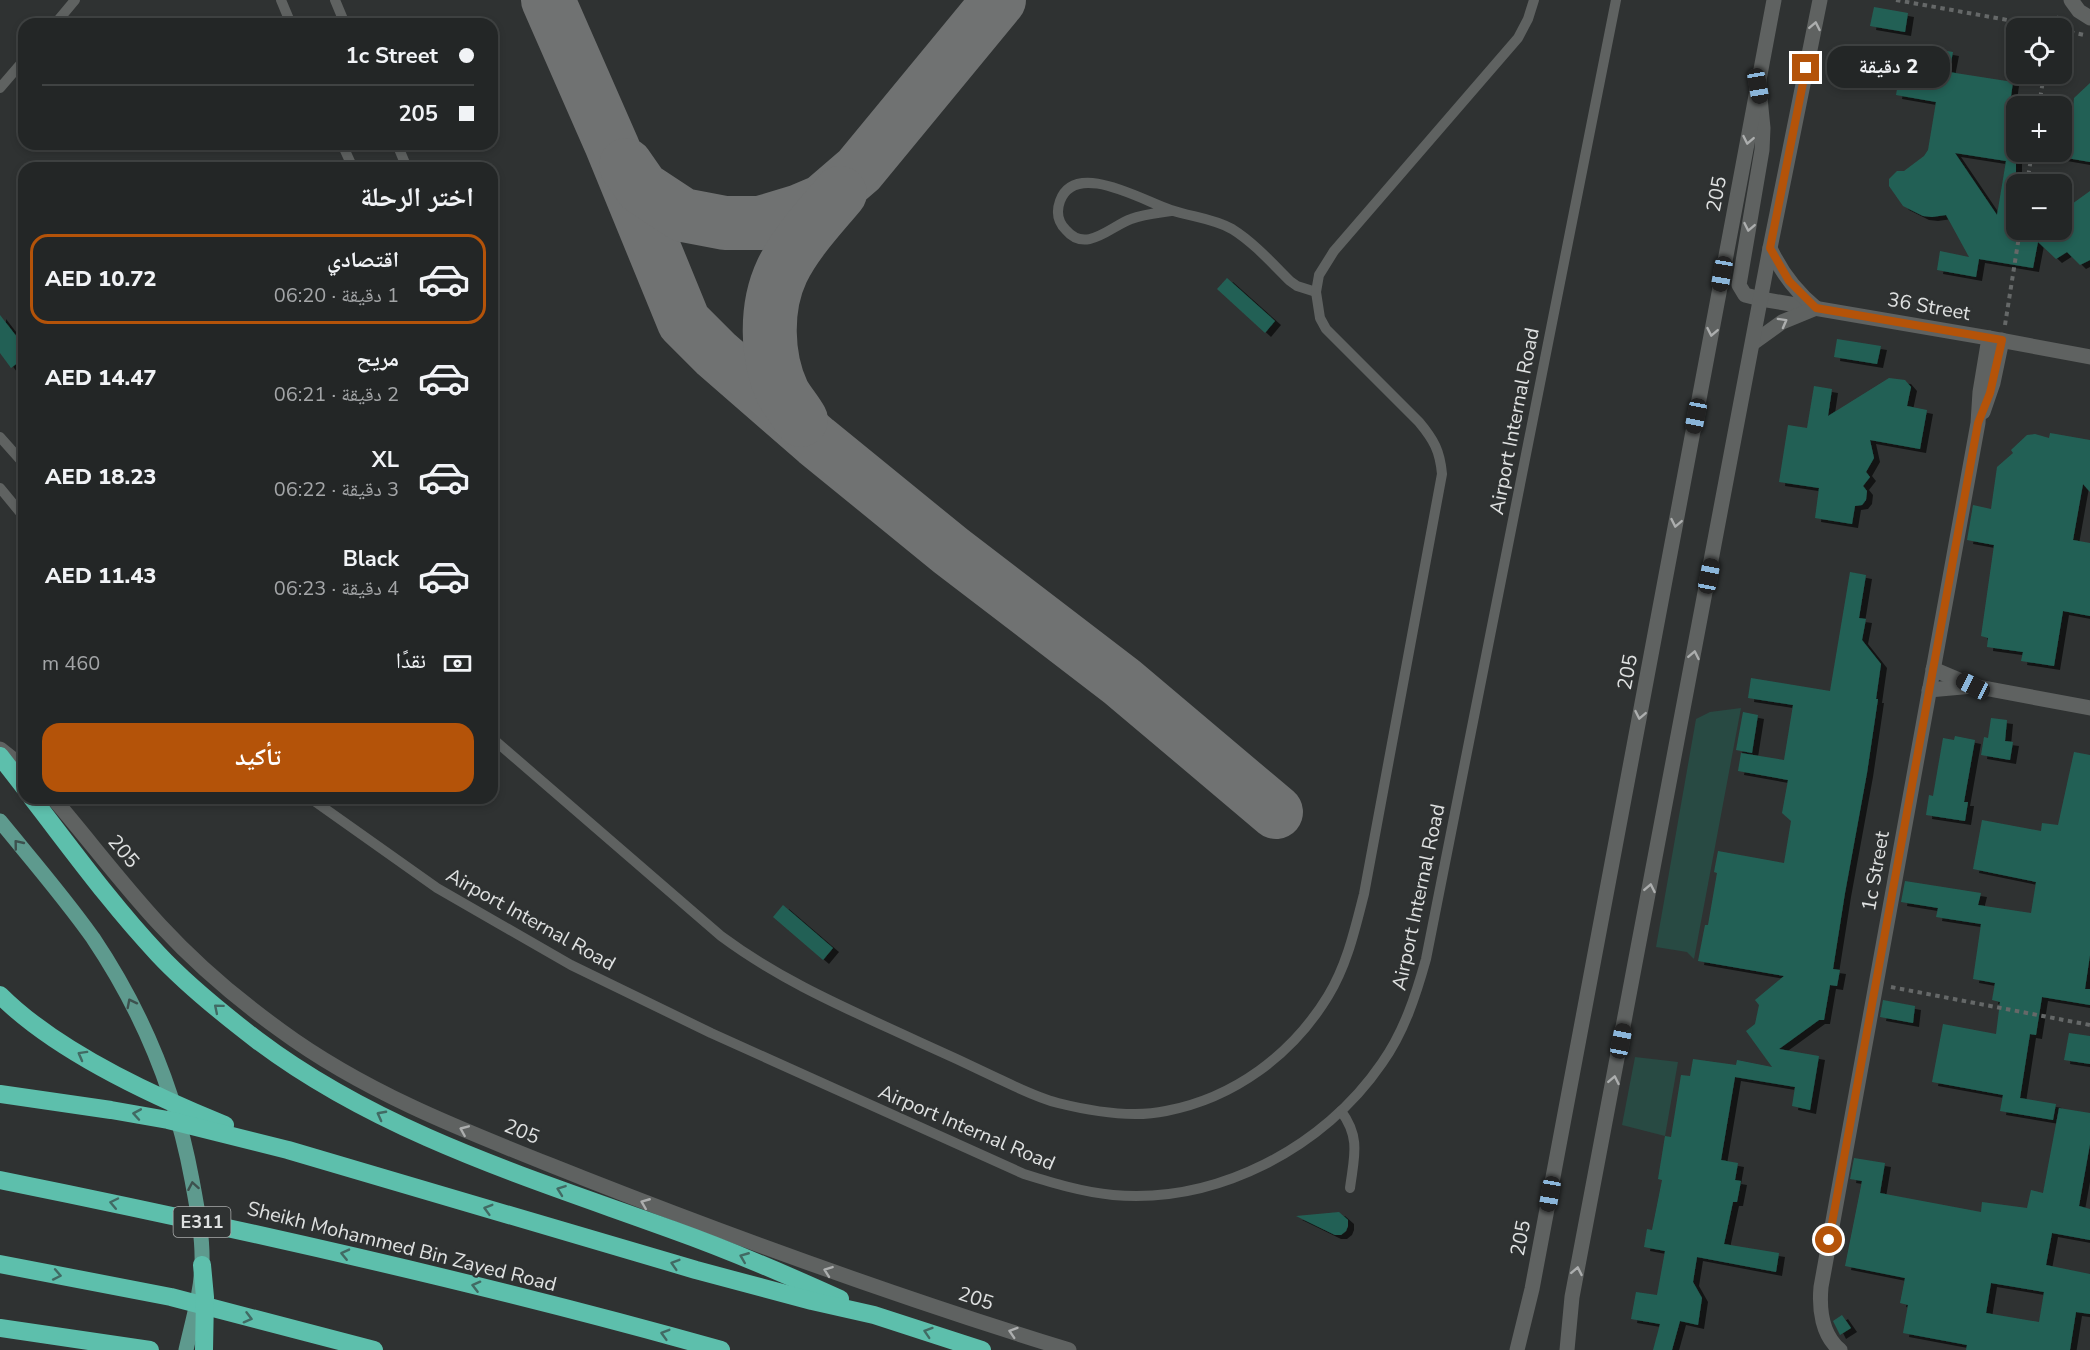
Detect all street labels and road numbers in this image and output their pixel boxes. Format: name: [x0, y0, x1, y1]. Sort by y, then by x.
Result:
street label: 205: [1700, 174, 1733, 214]
street label: 36 Street: [1885, 286, 1973, 327]
street label: Airport Internal Road: [1483, 325, 1546, 517]
street label: 205: [1611, 652, 1644, 692]
street label: Airport Internal Road: [1386, 802, 1451, 993]
street label: 1c Street: [1855, 828, 1896, 913]
street label: 205: [102, 829, 146, 874]
street label: Airport Internal Road: [441, 862, 620, 977]
street label: Airport Internal Road: [874, 1078, 1059, 1177]
street label: 205: [500, 1112, 544, 1151]
street label: Sheikh Mohammed Bin Zayed Road: [244, 1195, 559, 1298]
road number: E311: [174, 1207, 230, 1237]
street label: 205: [1504, 1218, 1537, 1258]
street label: 205: [955, 1280, 997, 1317]

